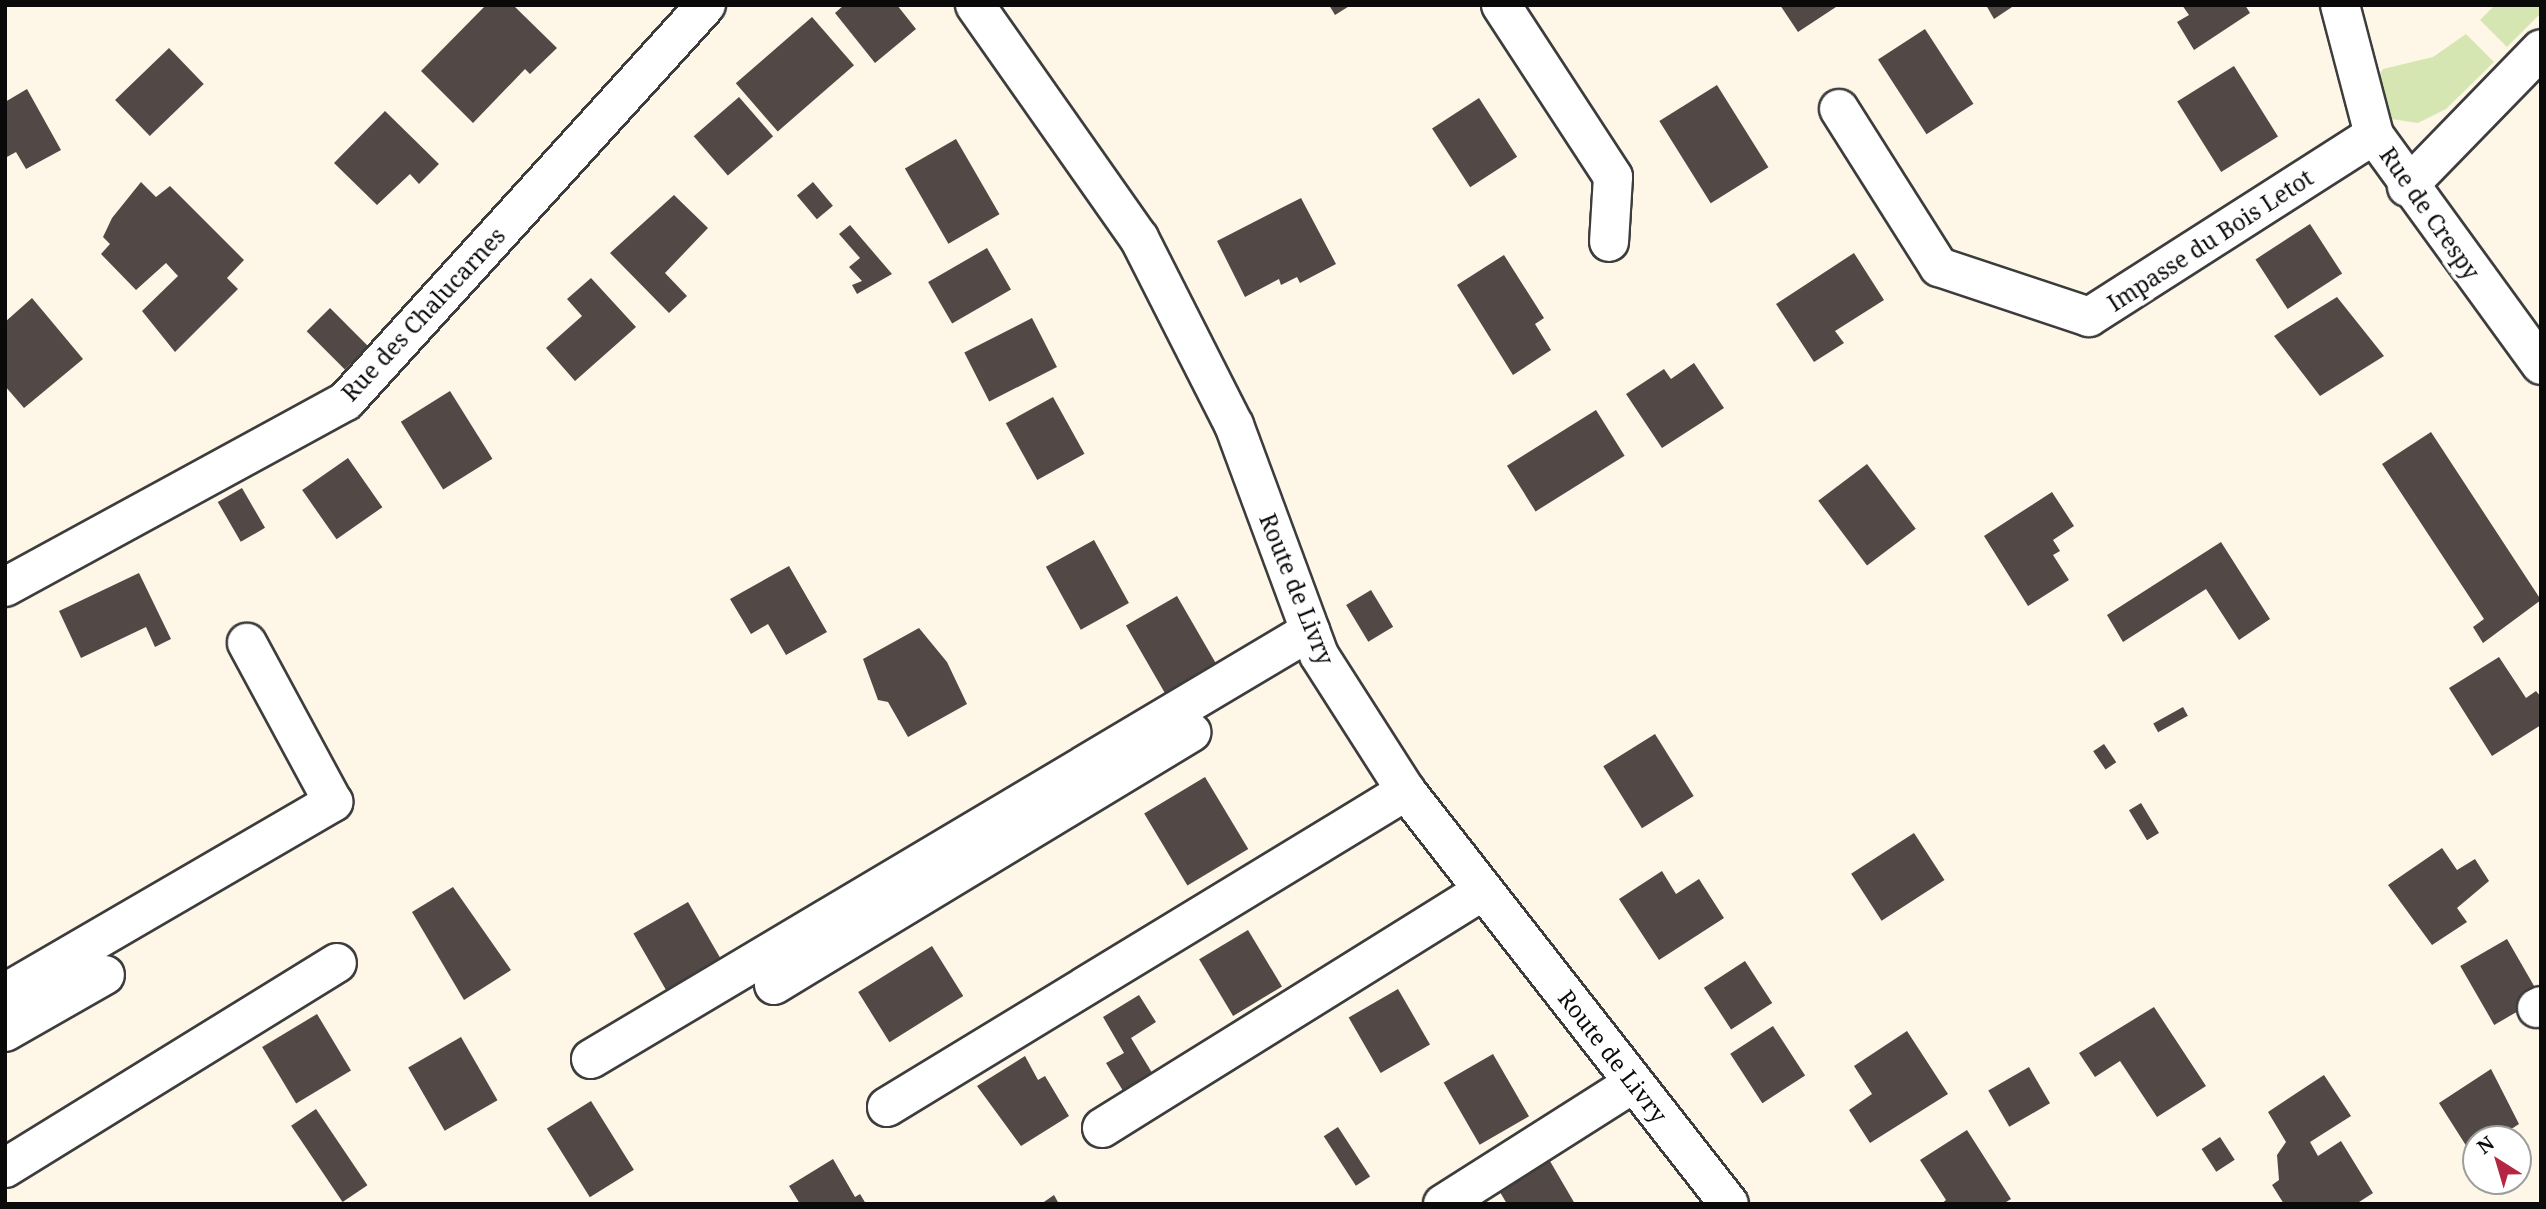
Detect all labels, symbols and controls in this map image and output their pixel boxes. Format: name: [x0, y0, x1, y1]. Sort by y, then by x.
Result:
street label: Rue de Crespy: [2374, 142, 2486, 284]
street label: Impasse du Bois Letot: [2102, 163, 2318, 317]
street label: Rue des Chalucarnes: [336, 222, 510, 406]
street label: Route de Livry: [1254, 509, 1340, 669]
street label: Route de Livry: [1553, 984, 1673, 1128]
north arrow: [2462, 1125, 2532, 1195]
text: N: [2472, 1130, 2499, 1160]

